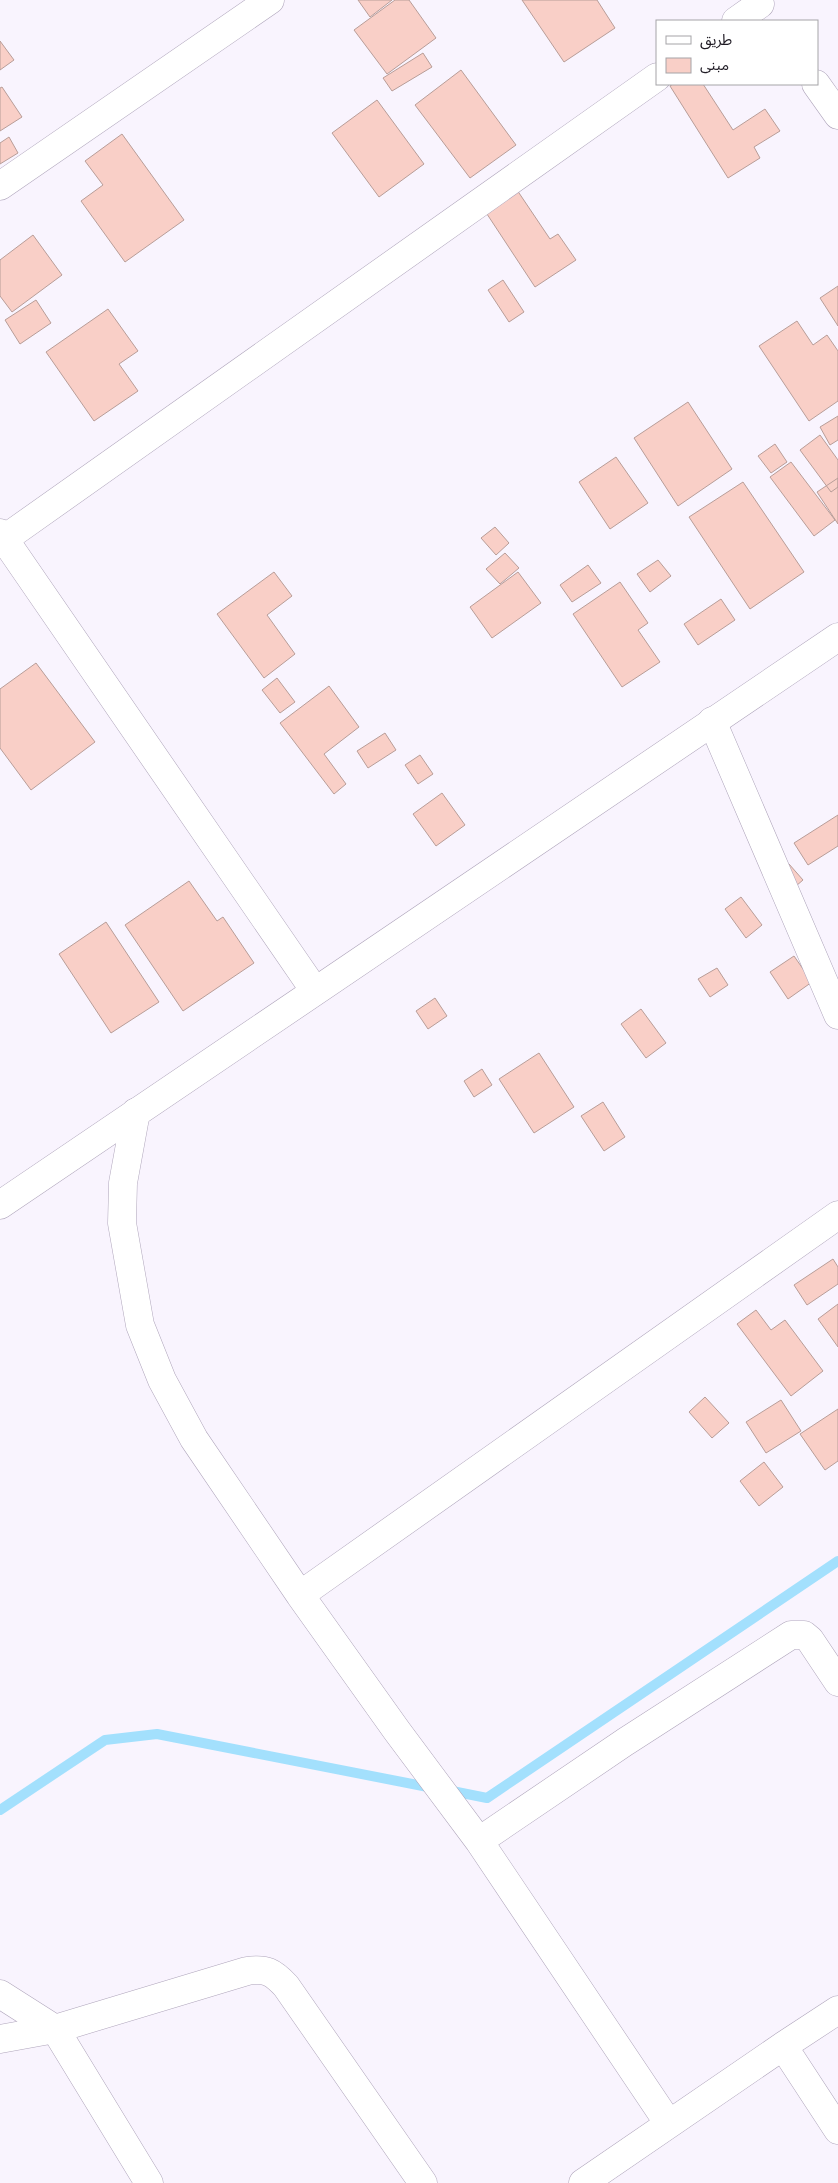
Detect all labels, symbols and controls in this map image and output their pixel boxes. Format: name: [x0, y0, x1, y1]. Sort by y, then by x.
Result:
legend: [656, 20, 818, 85]
text: طريق: [700, 30, 732, 50]
text: مبنى: [700, 55, 729, 74]

